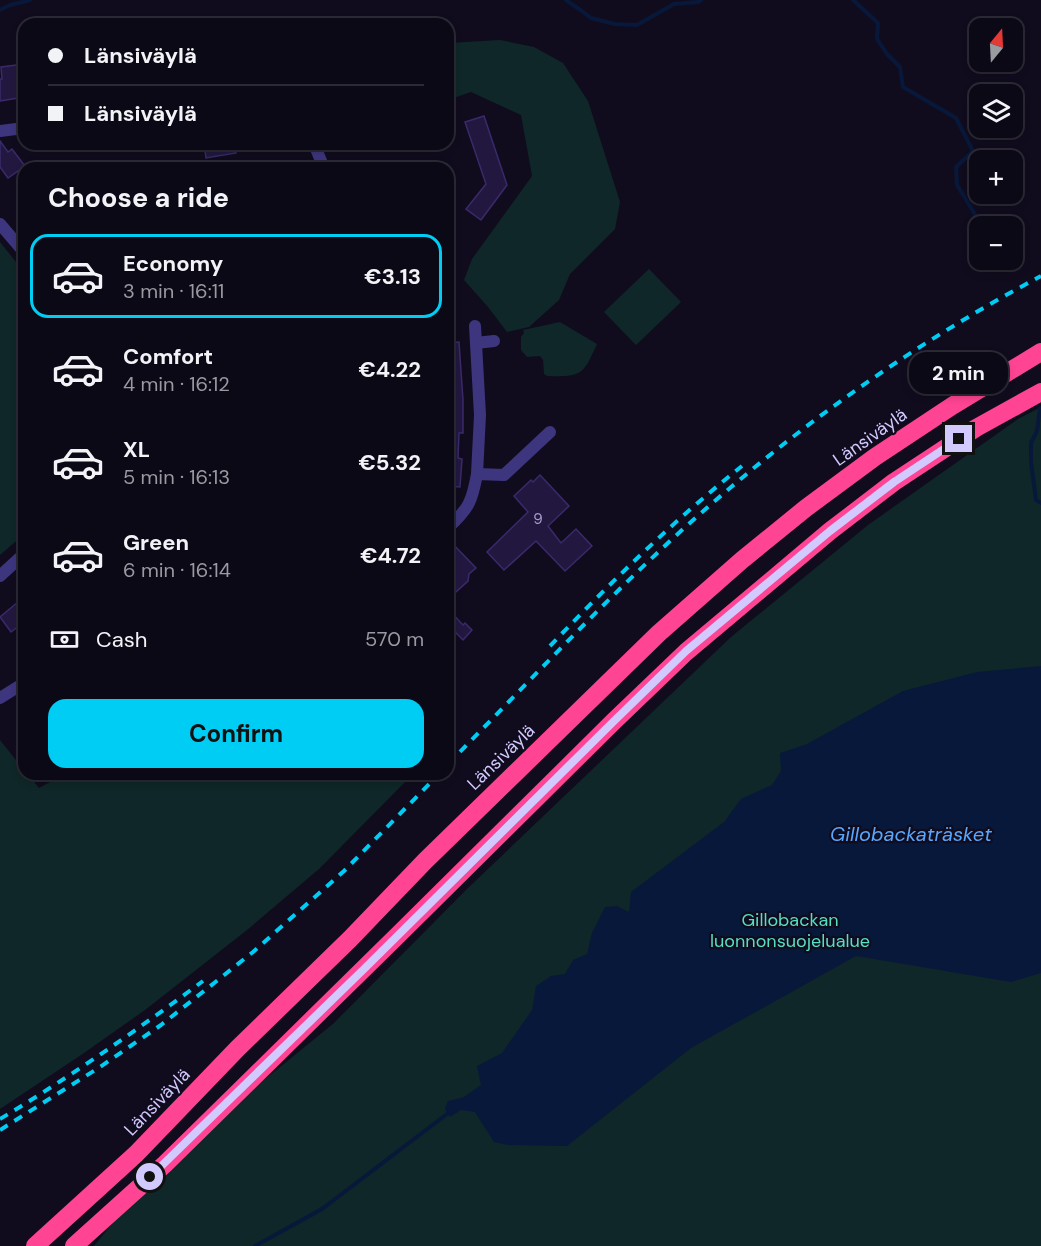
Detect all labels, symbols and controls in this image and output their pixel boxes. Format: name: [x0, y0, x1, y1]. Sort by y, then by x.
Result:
north arrow: [969, 18, 1023, 72]
map controls: [969, 18, 1023, 270]
text: Länsiväylä: [84, 41, 197, 70]
button: layers: [969, 84, 1023, 138]
text: Länsiväylä: [84, 99, 197, 128]
button: +: [969, 150, 1023, 204]
text: Choose a ride: [48, 180, 229, 215]
button: −: [969, 216, 1023, 270]
icon: car: [51, 249, 105, 303]
text: Economy: [123, 249, 223, 278]
text: €3.13: [364, 262, 421, 291]
text: 3 min · 16:11: [123, 278, 224, 304]
icon: car: [51, 342, 105, 396]
text: Comfort: [123, 342, 213, 371]
callout: 2 min: [910, 352, 1008, 394]
text: €4.22: [358, 355, 421, 384]
text: 2 min: [932, 360, 985, 386]
text: 4 min · 16:12: [123, 371, 230, 397]
street label: Länsiväylä: [828, 403, 912, 471]
route end: [945, 425, 972, 452]
icon: car: [51, 435, 105, 489]
text: XL: [123, 435, 150, 464]
text: €5.32: [358, 448, 421, 477]
text: 5 min · 16:13: [123, 464, 230, 490]
house number: 9: [533, 509, 543, 529]
icon: car: [51, 528, 105, 582]
text: Green: [123, 528, 189, 557]
text: €4.72: [360, 541, 421, 570]
text: 6 min · 16:14: [123, 557, 231, 583]
icon: cash: [48, 623, 81, 656]
text: Cash: [96, 625, 147, 654]
text: 570 m: [365, 626, 424, 652]
button: Confirm: [48, 699, 424, 768]
street label: Länsiväylä: [462, 719, 540, 795]
water label: Gillobackaträsket: [830, 821, 992, 847]
park label: Gillobackan luonnonsuojelualue: [710, 908, 870, 953]
street label: Länsiväylä: [119, 1063, 195, 1141]
route start: [136, 1163, 163, 1190]

